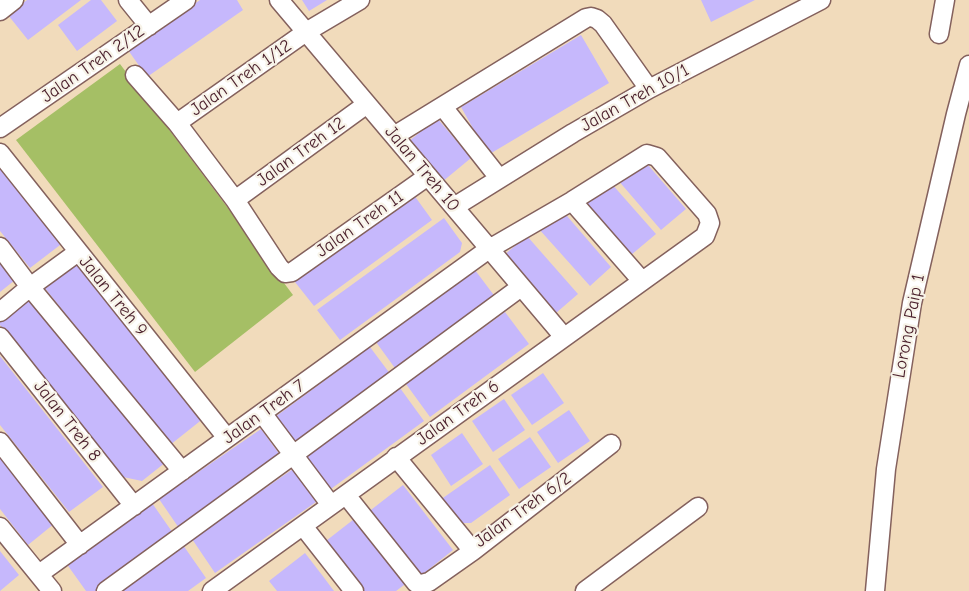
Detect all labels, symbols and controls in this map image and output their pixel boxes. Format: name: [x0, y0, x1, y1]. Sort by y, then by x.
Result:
street label: Jalan Treh 2/12: [37, 20, 149, 108]
street label: Jalan Treh 1/12: [186, 35, 296, 121]
street label: Jalan Treh 10/1: [577, 59, 693, 137]
street label: Jalan Treh 12: [253, 113, 349, 191]
street label: Jalan Treh 10: [380, 122, 464, 216]
street label: Jalan Treh 11: [312, 186, 408, 262]
street label: Jalan Treh 9: [74, 251, 152, 341]
street label: Lorong Paip 1: [888, 272, 930, 380]
street label: Jalan Treh 7: [219, 375, 309, 449]
street label: Jalan Treh 8: [29, 376, 105, 466]
street label: Jalan Treh 6: [412, 376, 504, 450]
street label: Jalan Treh 6/2: [470, 468, 576, 552]

